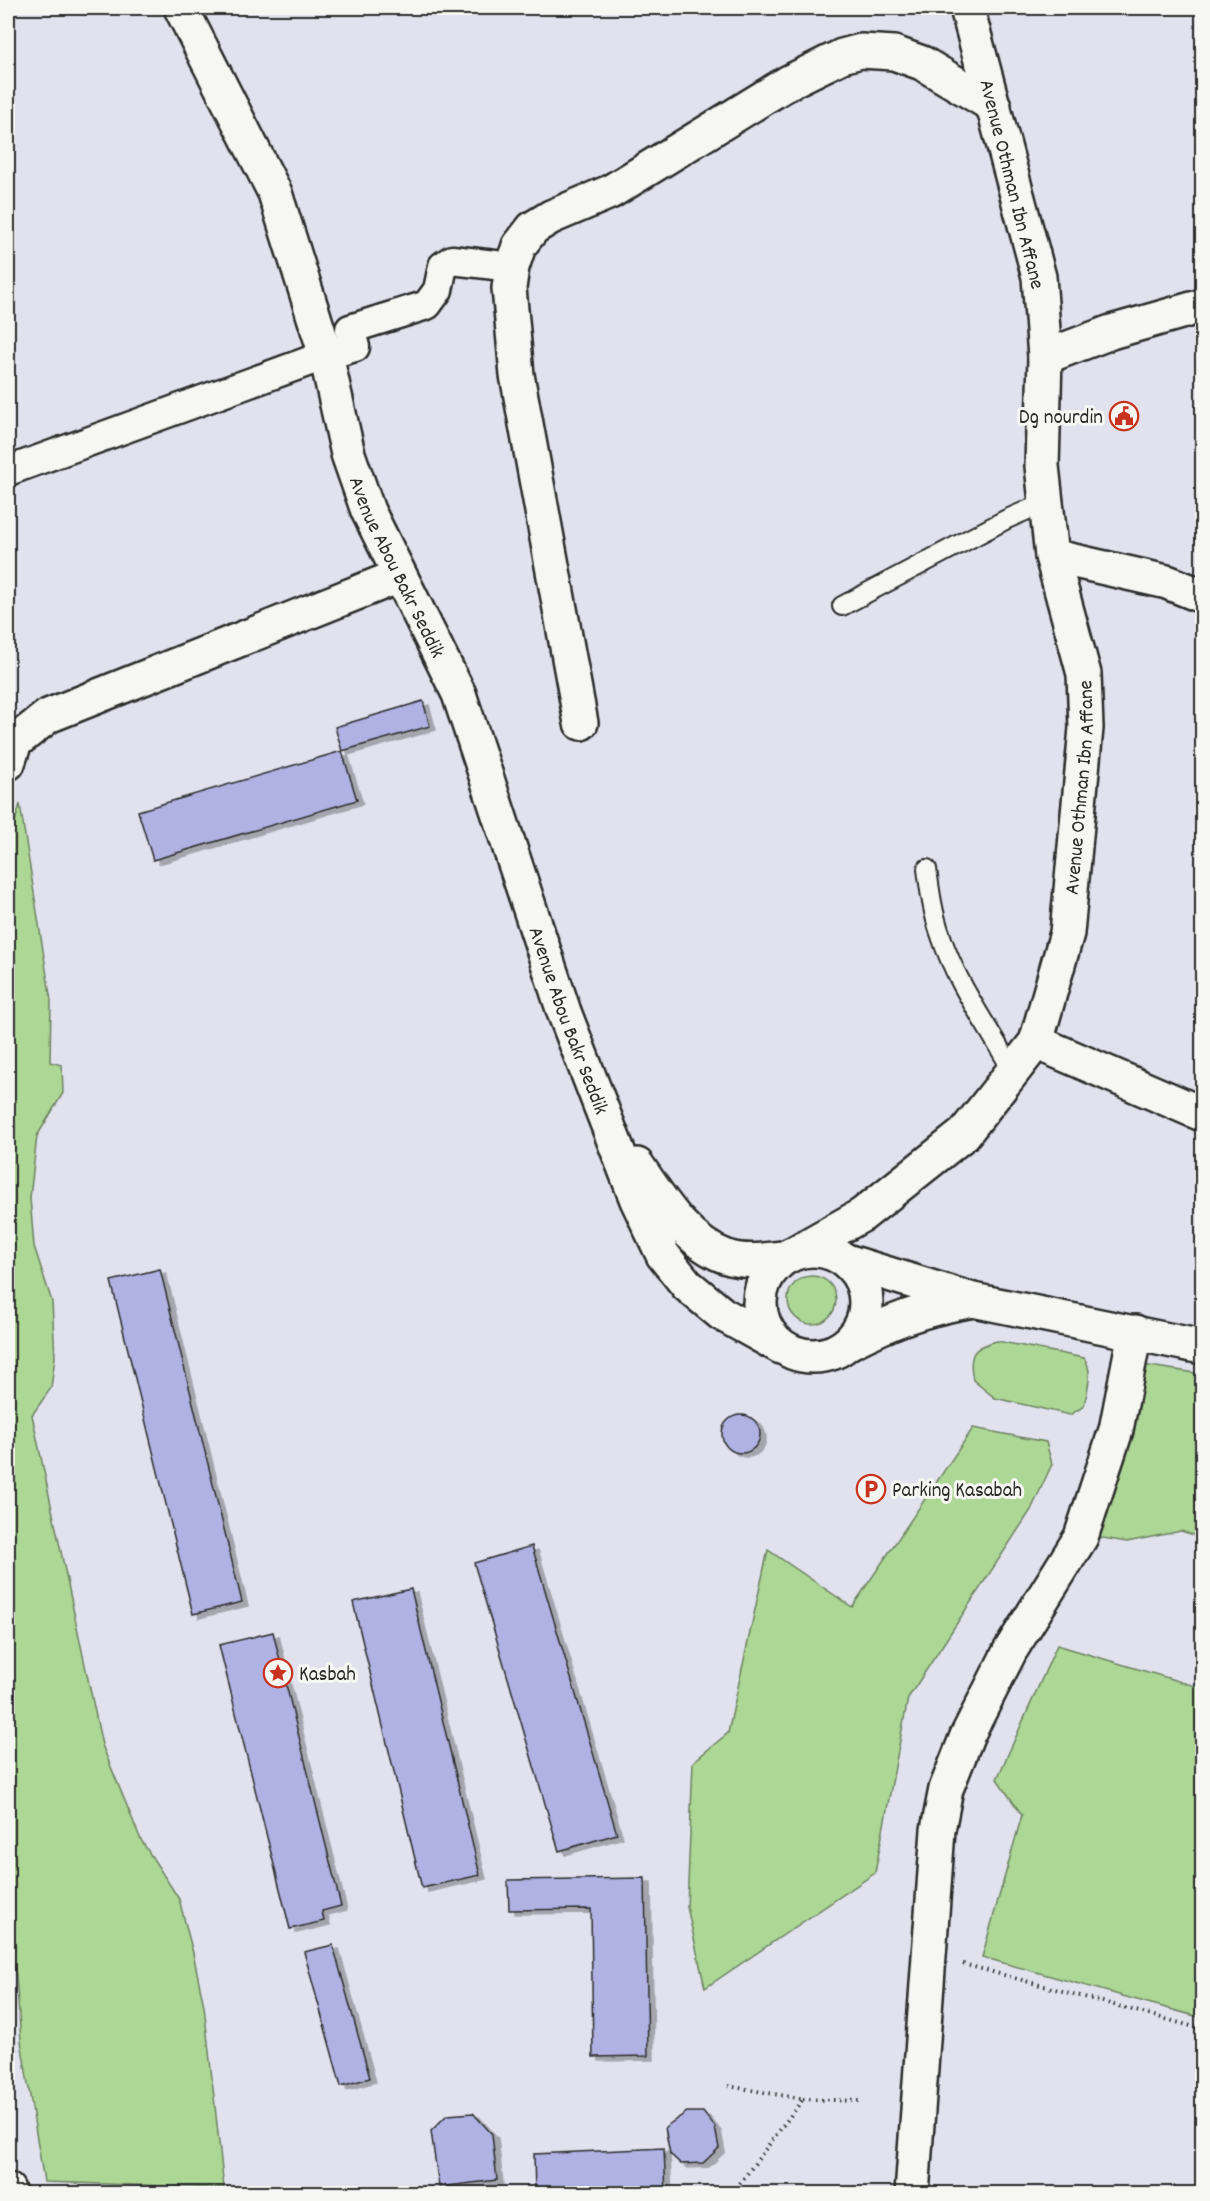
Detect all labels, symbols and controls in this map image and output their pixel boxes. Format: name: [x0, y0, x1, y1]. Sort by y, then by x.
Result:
street label: Avenue Othman Ibn Affane: [970, 77, 1051, 293]
public building icon: Dg nourdin: [1108, 400, 1140, 432]
place label: Dg nourdin: [1019, 404, 1103, 434]
street label: Avenue Abou Bakr Seddik: [339, 473, 451, 664]
street label: Avenue Othman Ibn Affane: [1059, 679, 1104, 896]
street label: Avenue Abou Bakr Seddik: [519, 923, 614, 1120]
parking icon: Parking Kasabah: [855, 1473, 887, 1505]
place label: Parking Kasabah: [892, 1477, 1022, 1507]
place icon: Kasbah: [262, 1657, 294, 1689]
place label: Kasbah: [299, 1661, 356, 1691]

